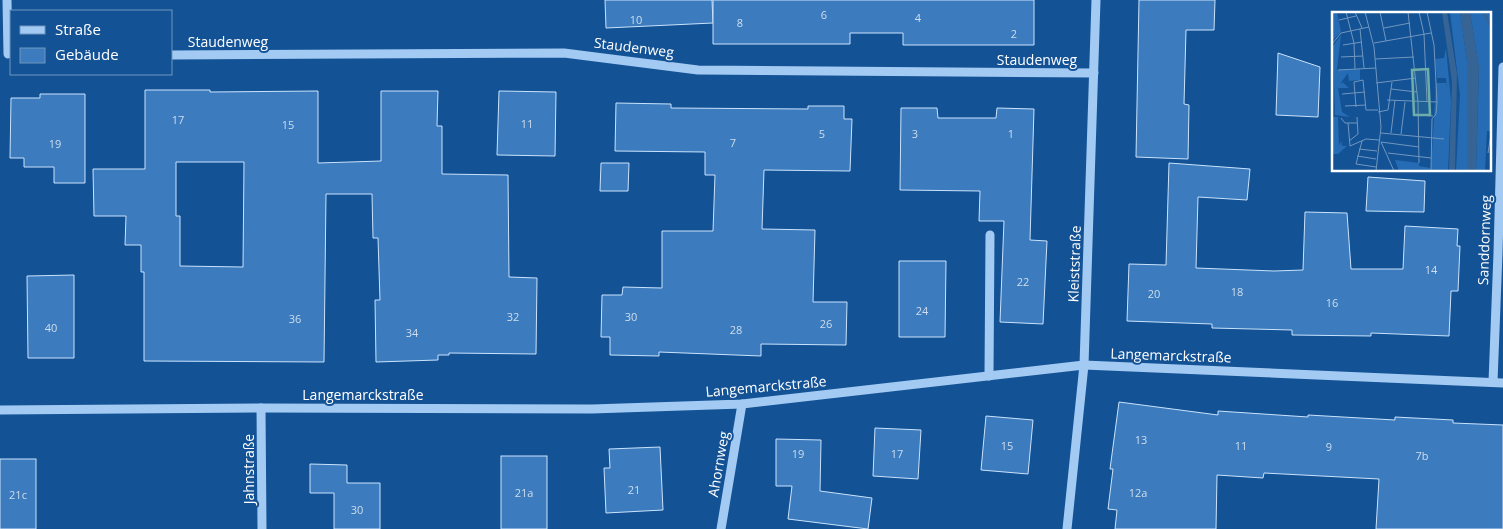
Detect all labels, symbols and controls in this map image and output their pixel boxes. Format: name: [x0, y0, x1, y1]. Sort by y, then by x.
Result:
house number: 6: [821, 7, 827, 22]
legend: [10, 10, 172, 75]
house number: 4: [915, 10, 922, 25]
house number: 10: [630, 12, 642, 27]
inset map: [1332, 12, 1490, 171]
house number: 8: [737, 15, 743, 30]
text: Straße: [55, 19, 101, 39]
house number: 2: [1011, 26, 1017, 41]
street label: Staudenweg: [188, 32, 269, 51]
street label: Staudenweg: [593, 33, 675, 61]
text: Gebäude: [55, 44, 119, 64]
street label: Staudenweg: [997, 50, 1078, 69]
house number: 17: [172, 112, 184, 127]
house number: 11: [521, 116, 533, 131]
house number: 15: [282, 117, 294, 132]
house number: 5: [819, 126, 825, 141]
house number: 3: [912, 126, 918, 141]
house number: 1: [1008, 126, 1014, 141]
house number: 7: [730, 135, 736, 150]
house number: 19: [49, 136, 61, 151]
street label: Sanddornweg: [1473, 194, 1495, 285]
street label: Kleiststraße: [1063, 225, 1085, 303]
house number: 14: [1425, 262, 1438, 277]
house number: 22: [1017, 274, 1029, 289]
house number: 18: [1231, 284, 1243, 299]
house number: 20: [1148, 286, 1160, 301]
house number: 16: [1326, 295, 1338, 310]
house number: 24: [916, 303, 929, 318]
house number: 32: [507, 309, 519, 324]
house number: 30: [625, 309, 637, 324]
house number: 36: [289, 311, 301, 326]
house number: 26: [820, 316, 832, 331]
house number: 40: [45, 320, 57, 335]
house number: 28: [730, 322, 742, 337]
house number: 34: [406, 325, 419, 340]
street label: Langemarckstraße: [1110, 343, 1232, 367]
street label: Langemarckstraße: [705, 371, 827, 401]
street label: Langemarckstraße: [302, 385, 424, 404]
street label: Ahornweg: [703, 429, 733, 498]
house number: 13: [1135, 432, 1147, 447]
street label: Jahnstraße: [239, 434, 258, 506]
house number: 15: [1001, 438, 1013, 453]
house number: 11: [1235, 438, 1247, 453]
house number: 9: [1326, 439, 1332, 454]
house number: 19: [792, 446, 804, 461]
house number: 17: [891, 446, 903, 461]
house number: 7b: [1415, 448, 1429, 463]
house number: 21: [628, 482, 640, 497]
house number: 21a: [515, 485, 533, 500]
house number: 12a: [1129, 485, 1147, 500]
house number: 21c: [9, 487, 27, 502]
house number: 30: [351, 502, 363, 517]

